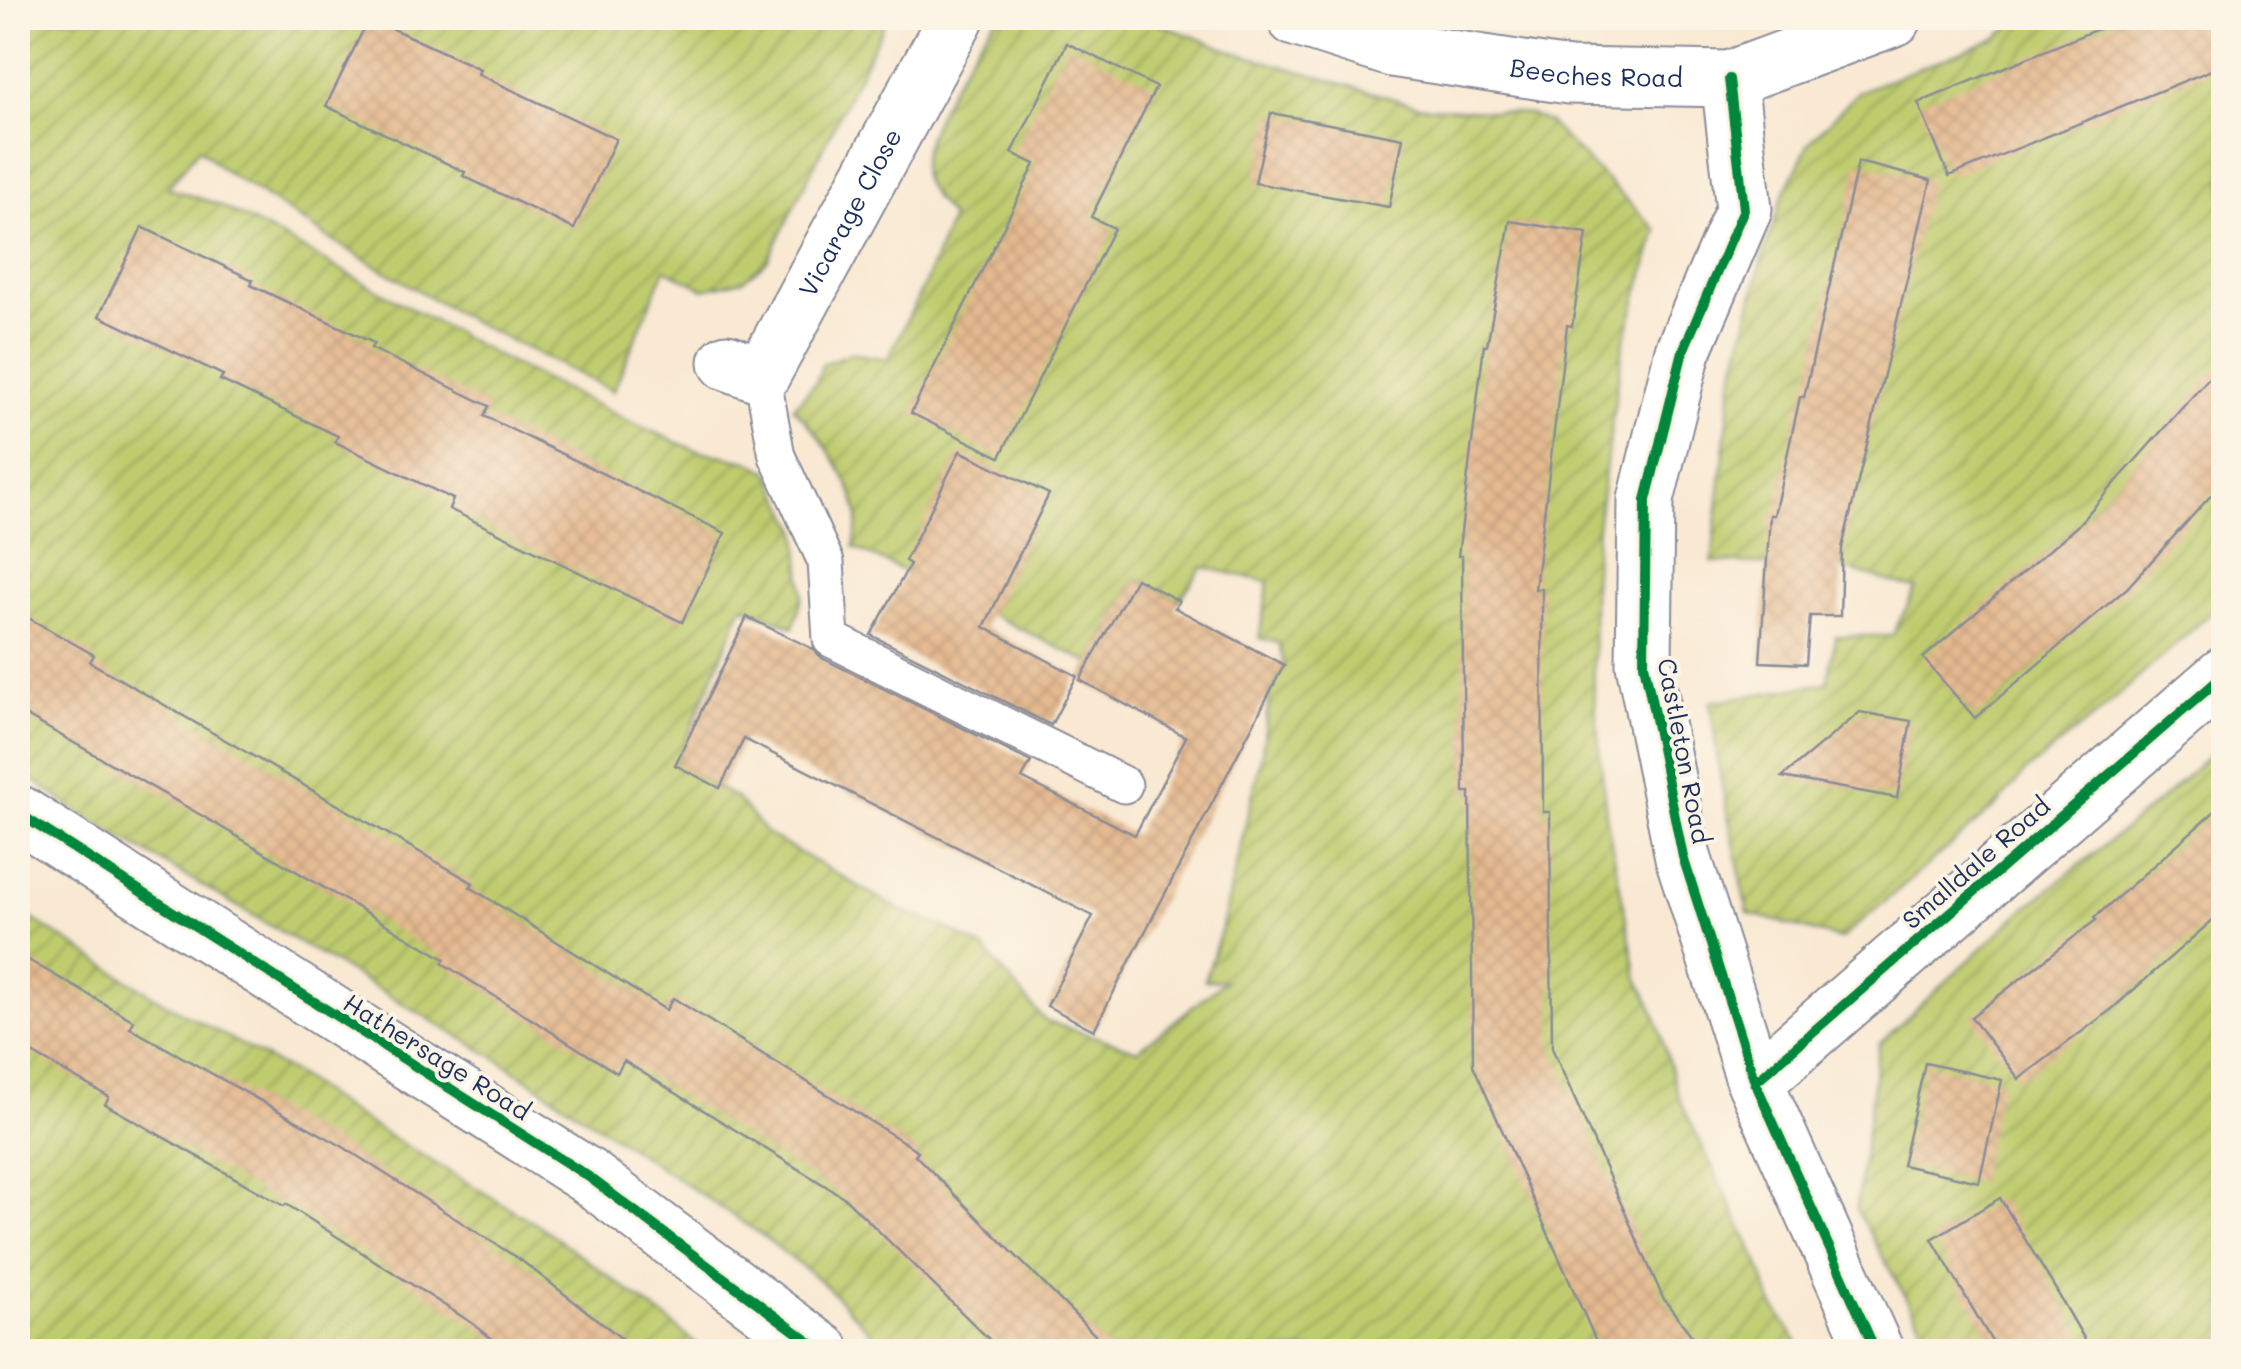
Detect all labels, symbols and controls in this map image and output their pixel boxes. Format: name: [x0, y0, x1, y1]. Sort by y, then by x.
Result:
street label: Beeches Road: [1508, 50, 1683, 93]
street label: Vicarage Close: [791, 123, 908, 302]
street label: Castleton Road: [1651, 655, 1719, 846]
street label: Smalldale Road: [1895, 789, 2056, 935]
street label: Hathersage Road: [338, 986, 537, 1127]

